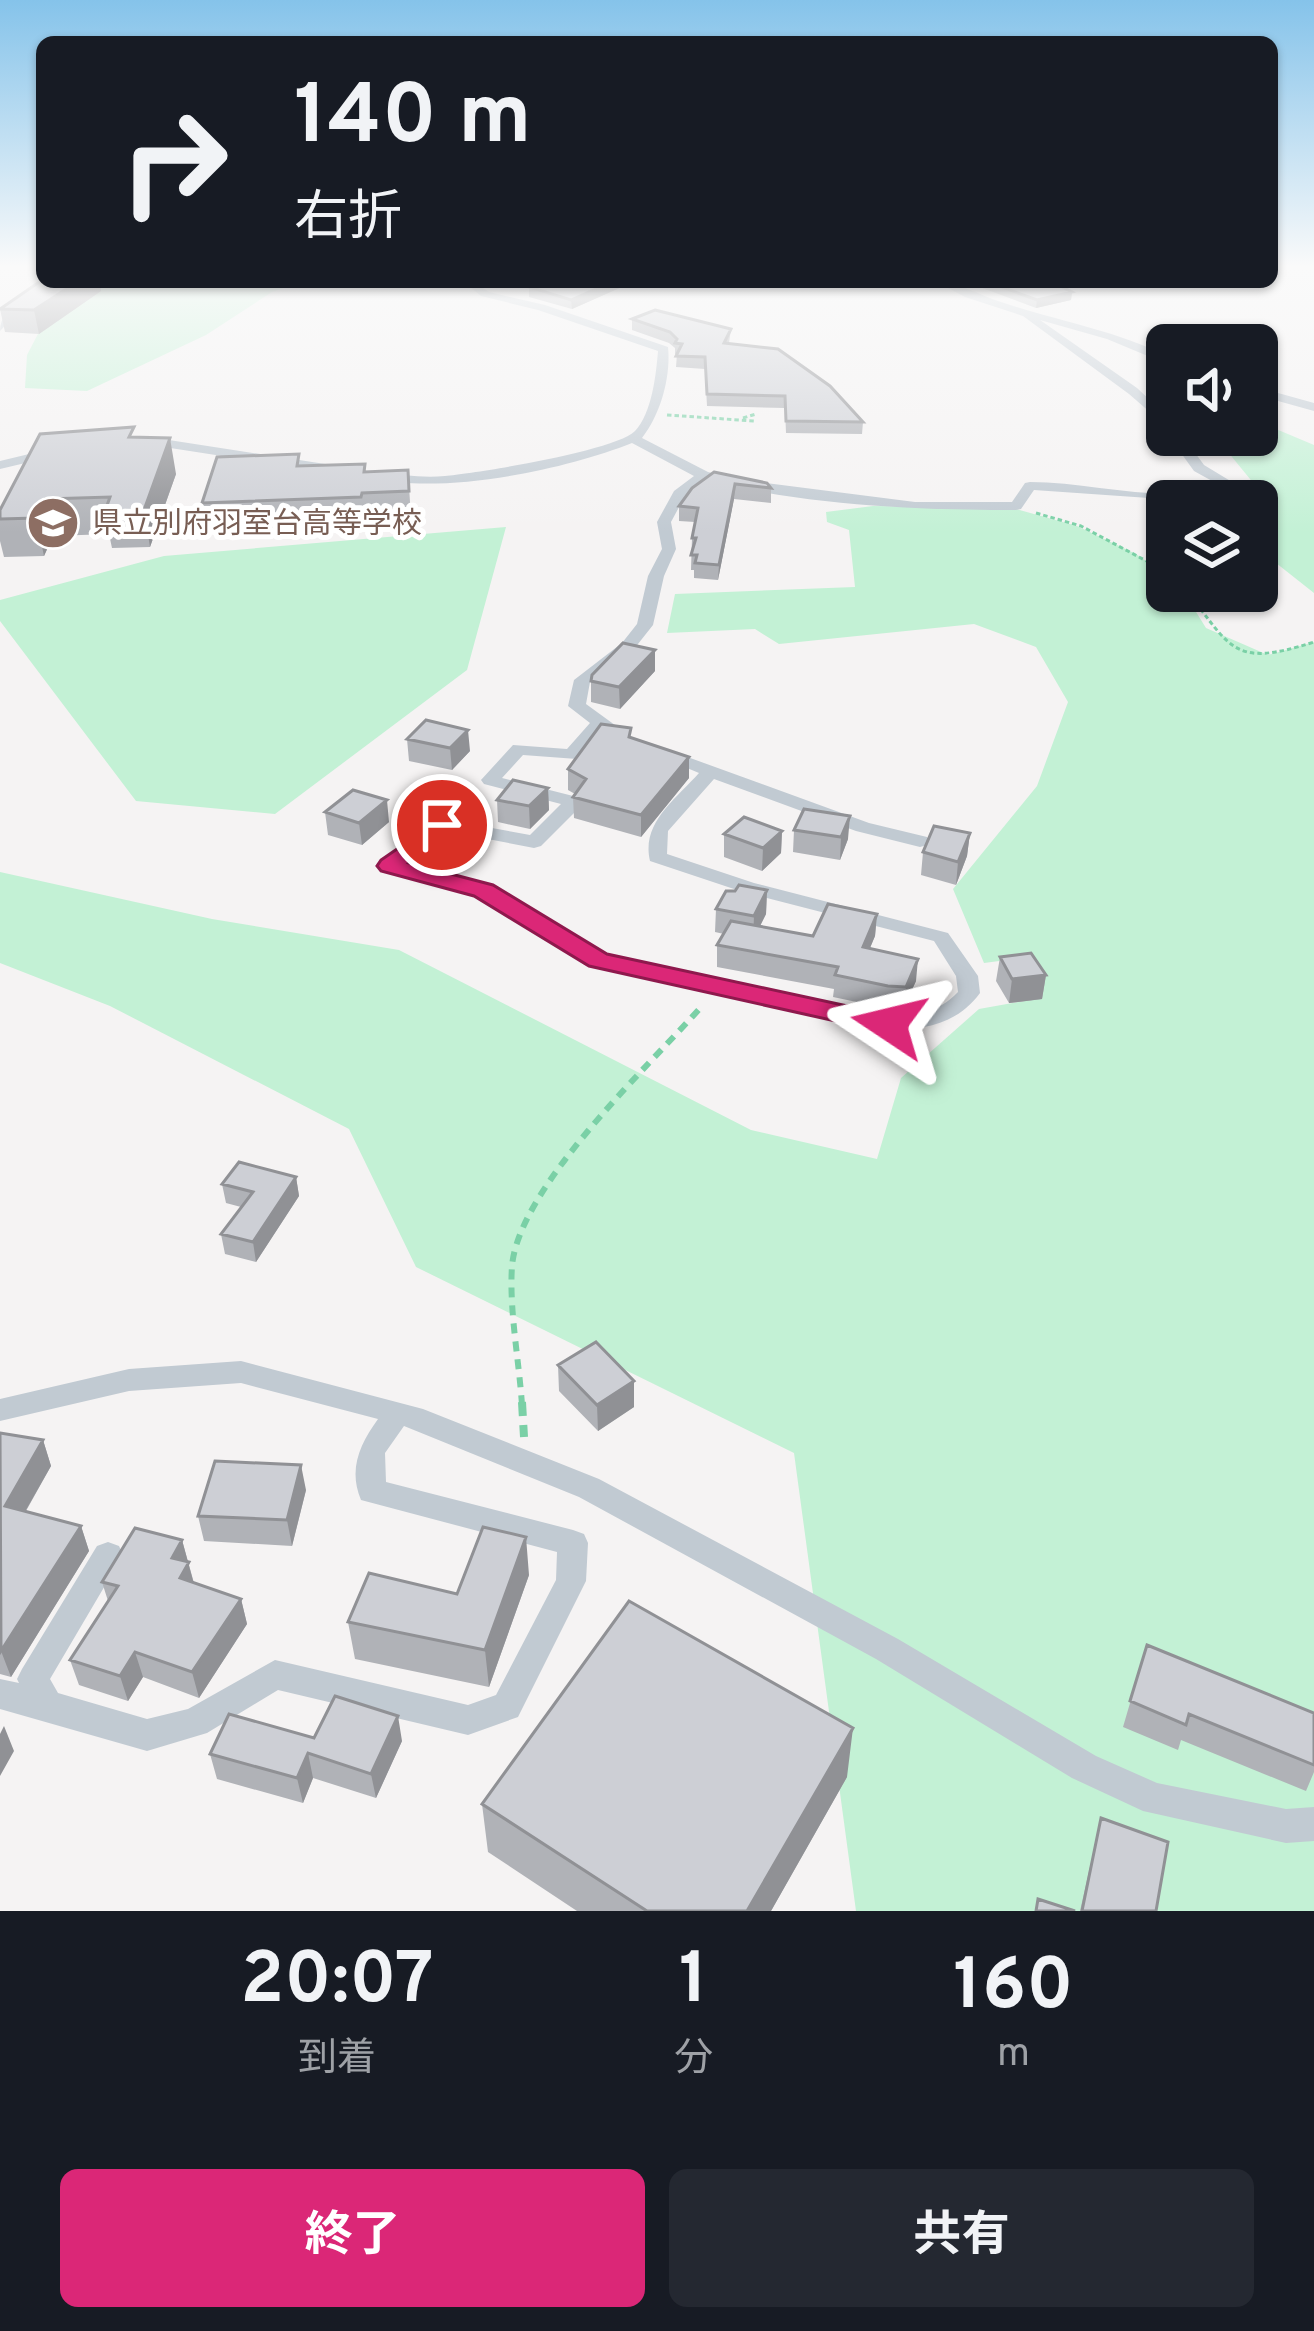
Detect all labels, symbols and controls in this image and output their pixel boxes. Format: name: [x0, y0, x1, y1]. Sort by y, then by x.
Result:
text: 140 m: [294, 67, 531, 173]
icon: right: [96, 84, 252, 240]
text: 右折: [294, 186, 402, 255]
map controls: [1146, 324, 1278, 612]
button: sound: [1146, 324, 1278, 456]
button: layers: [1146, 480, 1278, 612]
school or university icon: 県立別府羽室台高等学校: [25, 495, 81, 551]
place label: 県立別府羽室台高等学校: [92, 507, 422, 544]
pin: [391, 774, 493, 876]
icon: arrive: [409, 792, 475, 858]
position arrow: [826, 961, 952, 1087]
text: 20:07: [240, 1937, 434, 2029]
text: 1: [679, 1937, 708, 2029]
text: 160: [953, 1943, 1074, 2035]
text: m: [997, 2031, 1030, 2080]
text: 到着: [298, 2036, 376, 2085]
text: 分: [674, 2036, 713, 2085]
button: 終了: [60, 2169, 645, 2307]
button: 共有: [669, 2169, 1254, 2307]

